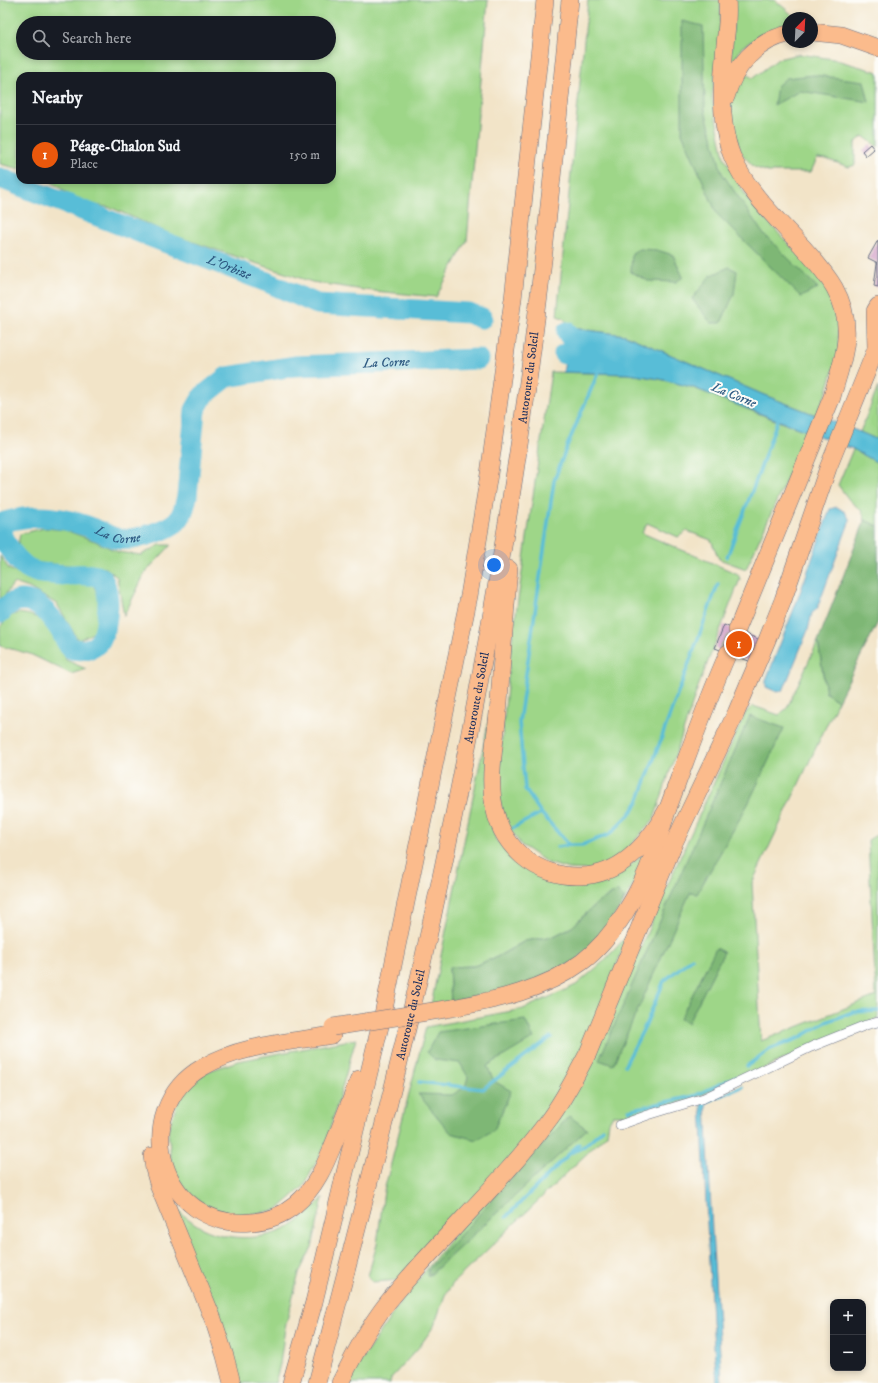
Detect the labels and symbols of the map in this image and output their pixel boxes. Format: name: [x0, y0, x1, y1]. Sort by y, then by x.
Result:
north arrow: [782, 12, 818, 48]
water label: L'Orbize: [204, 251, 254, 283]
street label: Autoroute du Soleil: [515, 331, 542, 425]
water label: La Corne: [362, 354, 410, 371]
water label: La Corne: [709, 378, 759, 411]
water label: La Corne: [92, 522, 143, 547]
your location: [484, 555, 504, 575]
pin: 1: [726, 629, 752, 659]
street label: Autoroute du Soleil: [461, 650, 492, 744]
street label: Autoroute du Soleil: [393, 968, 428, 1061]

